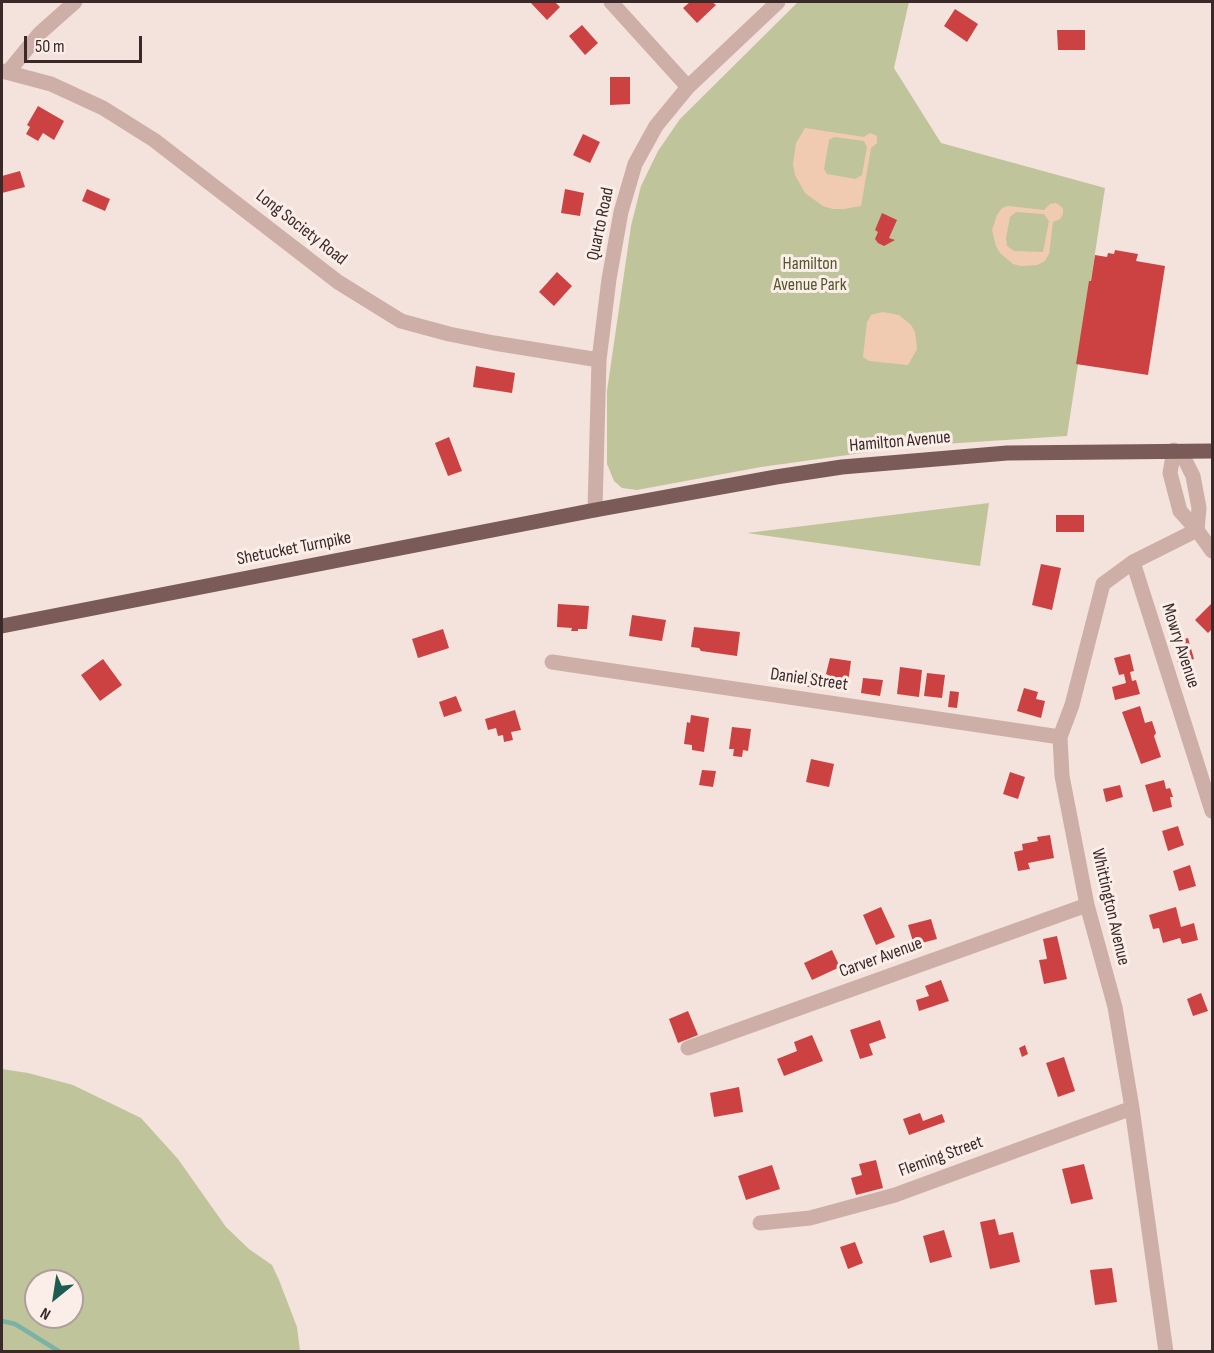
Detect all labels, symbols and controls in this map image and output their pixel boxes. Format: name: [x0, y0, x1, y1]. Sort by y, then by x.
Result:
scale bar: [27, 24, 146, 62]
text: 50 m: [35, 36, 65, 57]
street label: Quarto Road: [583, 185, 619, 263]
street label: Long Society Road: [251, 186, 351, 270]
park label: Hamilton Avenue Park: [773, 253, 847, 296]
street label: Hamilton Avenue: [848, 427, 952, 457]
street label: Shetucket Turnpike: [235, 527, 353, 571]
street label: Mowry Avenue: [1156, 601, 1204, 691]
street label: Daniel Street: [769, 664, 849, 696]
street label: Whittington Avenue: [1086, 846, 1134, 968]
street label: Carver Avenue: [837, 933, 925, 983]
street label: Fleming Street: [896, 1132, 986, 1182]
north arrow: [24, 1269, 84, 1329]
text: N: [37, 1303, 54, 1324]

